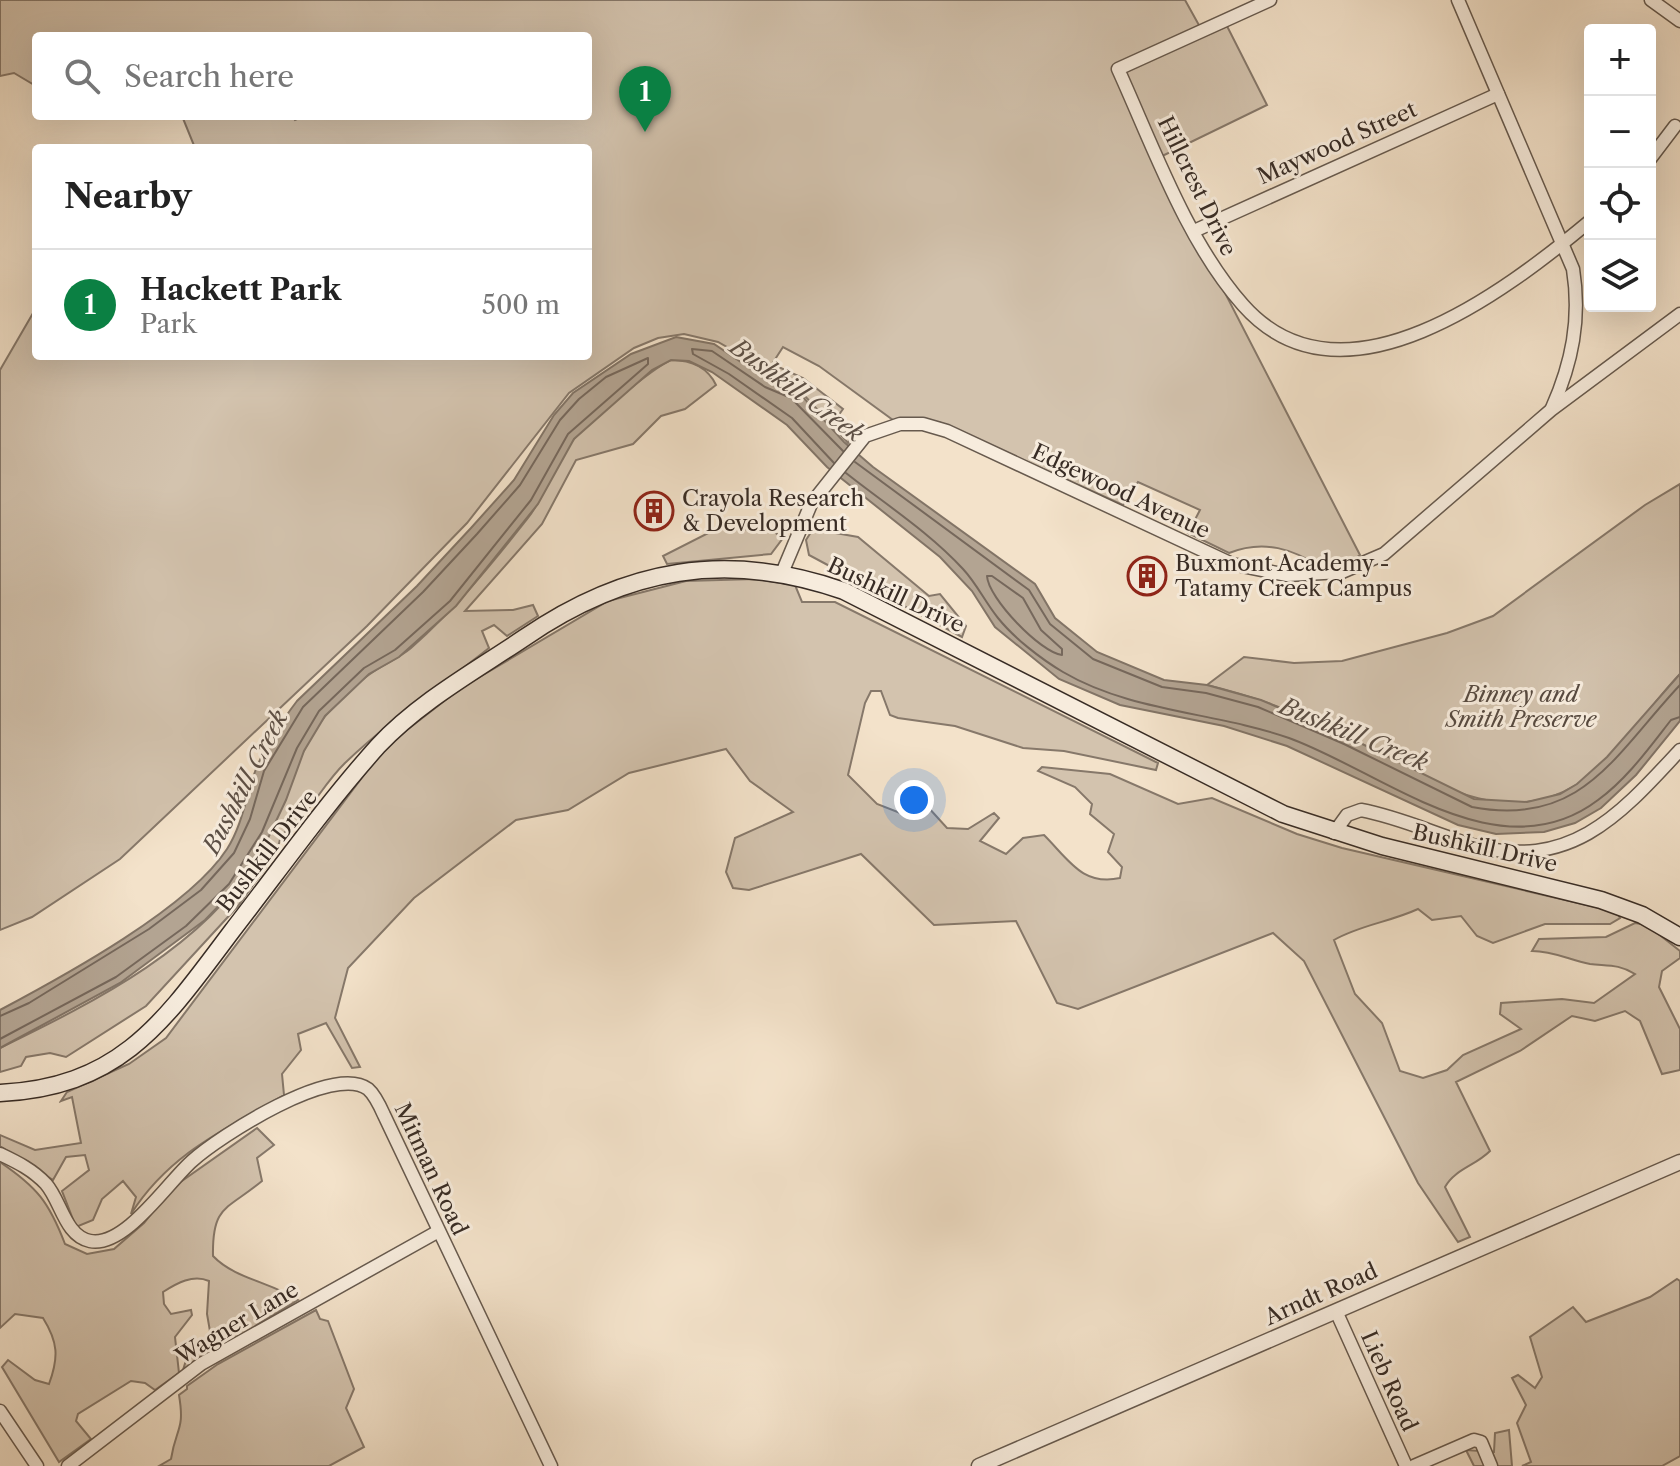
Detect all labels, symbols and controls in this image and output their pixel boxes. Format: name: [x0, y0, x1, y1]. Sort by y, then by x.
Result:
map controls: [1584, 24, 1656, 312]
button: +: [1584, 24, 1656, 96]
search box: [32, 32, 592, 120]
icon: search: [60, 54, 104, 98]
text: Search here: [124, 58, 294, 95]
pin: 1: [619, 66, 671, 132]
street label: Maywood Street: [1253, 96, 1421, 190]
button: −: [1584, 96, 1656, 168]
street label: Hillcrest Drive: [1152, 112, 1242, 260]
button: locate: [1584, 168, 1656, 240]
text: Nearby: [64, 175, 192, 217]
button: layers: [1584, 240, 1656, 312]
text: Hackett Park: [140, 271, 341, 308]
text: 1: [84, 289, 96, 321]
text: 500 m: [482, 289, 560, 321]
text: Park: [140, 308, 197, 340]
water label: Bushkill Creek: [723, 331, 870, 448]
street label: Edgewood Avenue: [1028, 438, 1214, 544]
place label: Crayola Research & Development: [682, 485, 864, 537]
building icon: Crayola Research & Development: [633, 490, 675, 532]
place label: Buxmont Academy - Tatamy Creek Campus: [1175, 550, 1412, 602]
street label: Bushkill Drive: [823, 552, 969, 638]
building icon: Buxmont Academy - Tatamy Creek Campus: [1126, 555, 1168, 597]
park label: Binney and Smith Preserve: [1444, 681, 1598, 733]
water label: Bushkill Creek: [1274, 690, 1433, 777]
water label: Bushkill Creek: [195, 705, 294, 861]
your location: [894, 780, 934, 820]
street label: Bushkill Drive: [211, 784, 323, 918]
street label: Bushkill Drive: [1410, 818, 1560, 878]
street label: Mitman Road: [389, 1099, 473, 1239]
street label: Arndt Road: [1259, 1257, 1382, 1331]
street label: Wagner Lane: [170, 1276, 303, 1371]
street label: Lieb Road: [1355, 1327, 1423, 1435]

